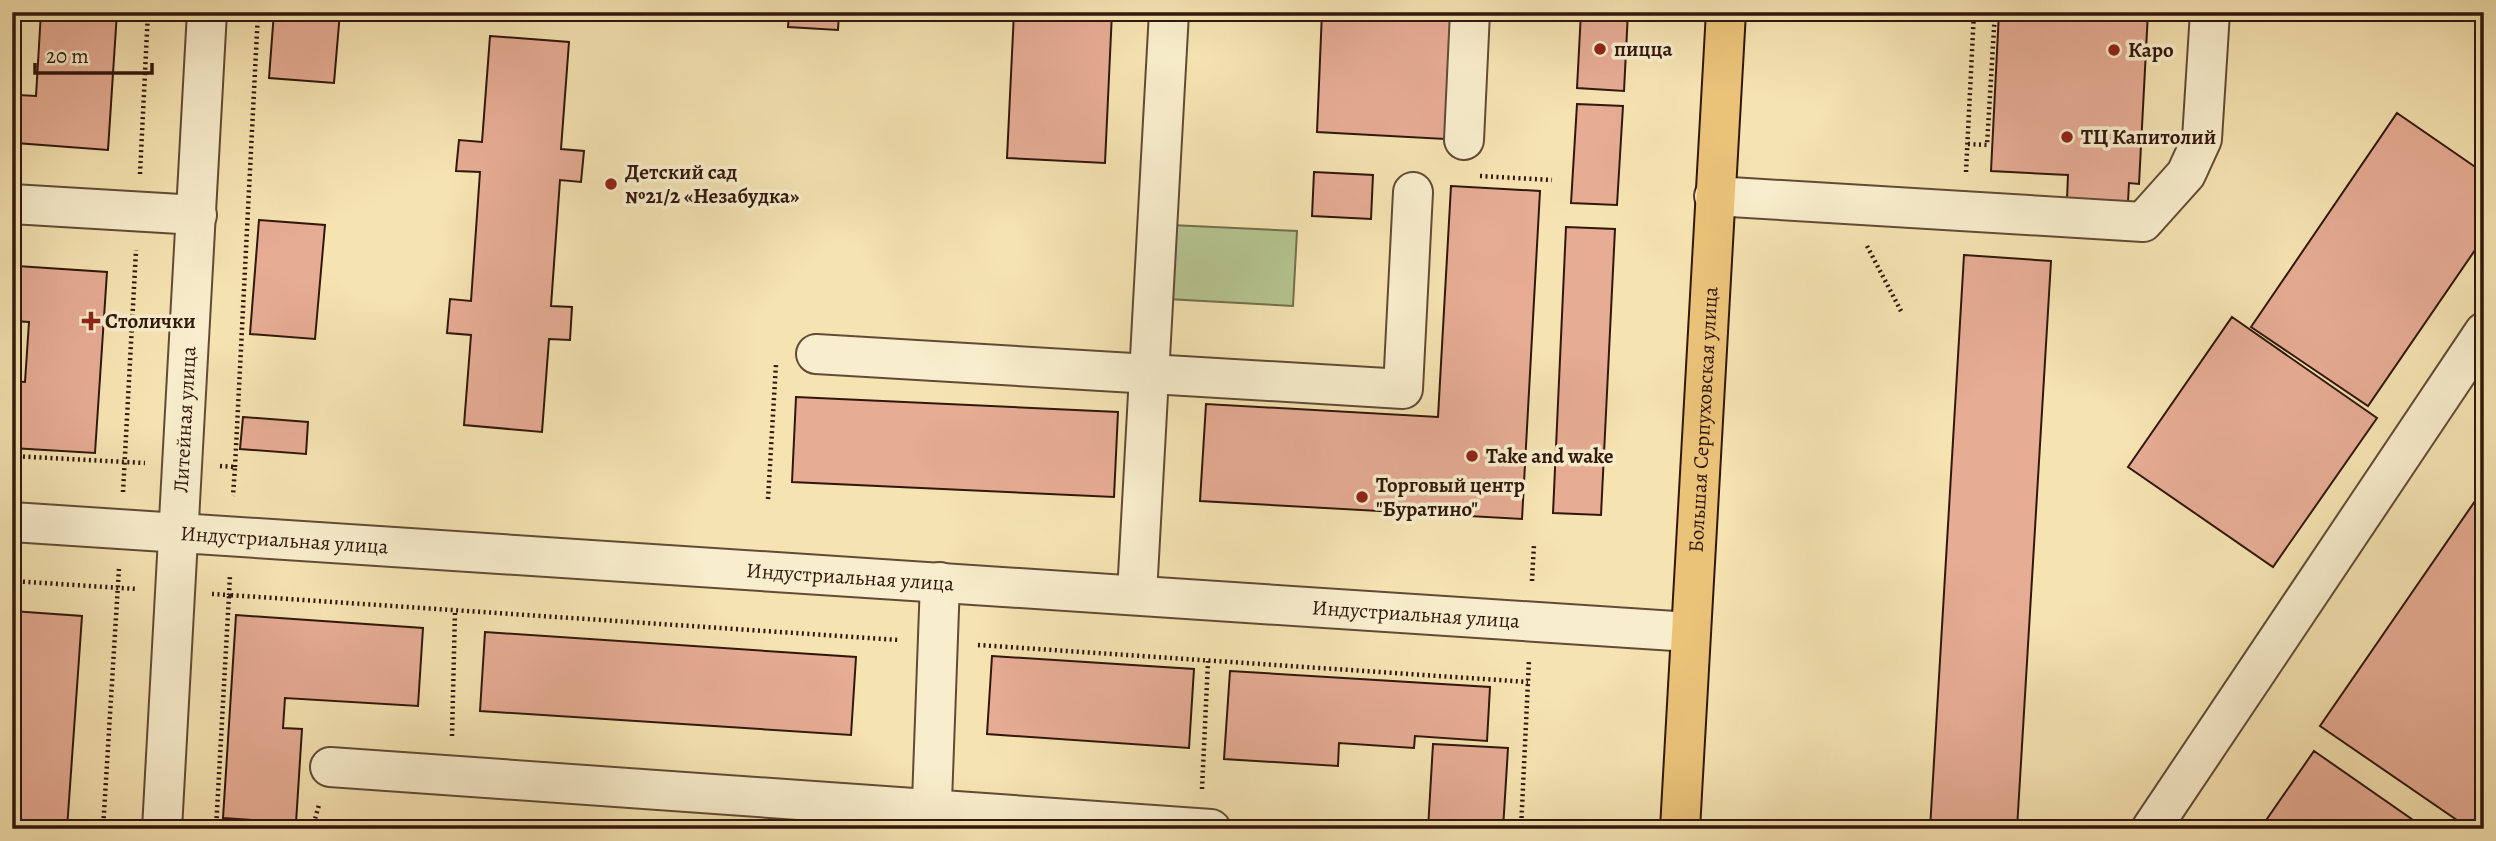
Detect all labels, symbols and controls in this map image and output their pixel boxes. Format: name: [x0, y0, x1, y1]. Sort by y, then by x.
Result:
scale bar: [35, 32, 152, 76]
place label: пицца: [1614, 35, 1672, 63]
place label: Каро: [2128, 36, 2174, 64]
marker: пицца: [1592, 41, 1608, 57]
text: 20 m: [46, 42, 89, 70]
marker: Каро: [2106, 42, 2122, 58]
place label: ТЦ Капитолий: [2081, 123, 2216, 151]
marker: ТЦ Капитолий: [2059, 129, 2075, 145]
place label: Детский сад №21/2 «Незабудка»: [625, 158, 799, 210]
marker: Детский сад №21/2 «Незабудка»: [603, 176, 619, 192]
street label: Большая Серпуховская улица: [1682, 285, 1725, 554]
place label: Столички: [105, 307, 196, 335]
marker: Столички: [83, 313, 99, 329]
street label: Литейная улица: [167, 345, 203, 494]
place label: Take and wake: [1486, 442, 1614, 470]
marker: Take and wake: [1464, 448, 1480, 464]
place label: Торговый центр "Буратино": [1376, 471, 1525, 523]
marker: Торговый центр "Буратино": [1354, 489, 1370, 505]
street label: Индустриальная улица: [180, 519, 390, 561]
street label: Индустриальная улица: [745, 556, 955, 598]
street label: Индустриальная улица: [1311, 593, 1521, 635]

